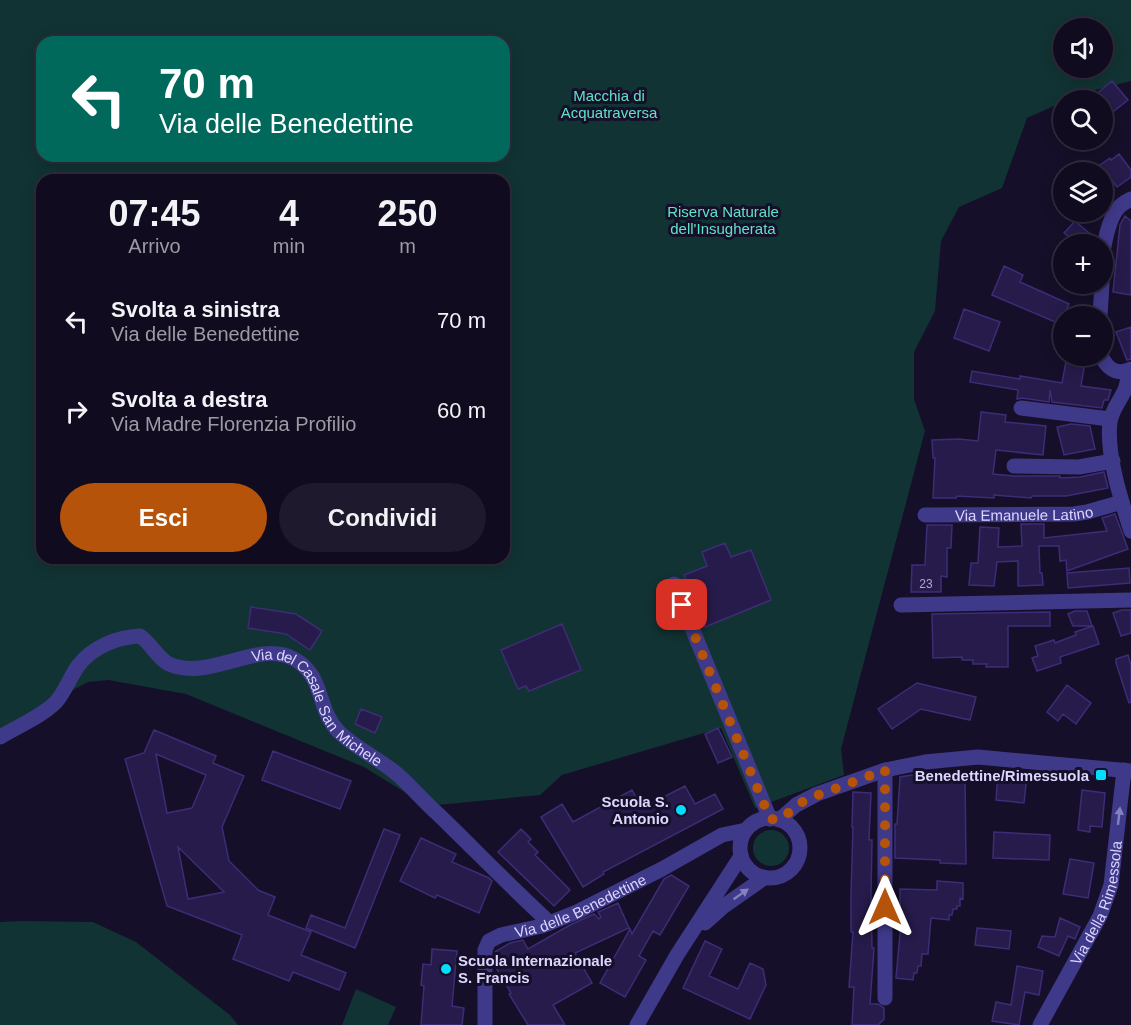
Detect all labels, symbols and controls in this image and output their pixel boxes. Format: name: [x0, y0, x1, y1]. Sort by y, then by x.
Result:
map controls: [1053, 18, 1113, 366]
button: sound: [1053, 18, 1113, 78]
icon: left: [60, 60, 138, 138]
text: 70 m: [159, 60, 255, 107]
park label: Macchia di Acquatraversa: [561, 87, 658, 121]
button: search: [1053, 90, 1113, 150]
text: Via delle Benedettine: [159, 109, 414, 139]
button: layers: [1053, 162, 1113, 222]
text: 07:45: [108, 193, 200, 234]
text: 4: [279, 193, 299, 234]
text: 250: [377, 193, 438, 234]
park label: Riserva Naturale dell'Insugherata: [667, 203, 779, 237]
button: +: [1053, 234, 1113, 294]
text: Arrivo: [128, 235, 181, 257]
text: min: [273, 235, 305, 257]
text: m: [399, 235, 416, 257]
text: Svolta a sinistra: [111, 297, 280, 322]
icon: left: [60, 305, 93, 338]
button: −: [1053, 306, 1113, 366]
text: 70 m: [437, 308, 486, 333]
text: Via delle Benedettine: [111, 323, 300, 345]
text: Svolta a destra: [111, 387, 268, 412]
icon: right: [60, 395, 93, 428]
text: 60 m: [437, 398, 486, 423]
text: Via Madre Florenzia Profilio: [111, 413, 356, 435]
button: Esci: [60, 483, 267, 552]
button: Condividi: [279, 483, 486, 552]
street label: Via Emanuele Latino: [955, 502, 1095, 523]
house number: 23: [919, 577, 933, 591]
pin: [656, 579, 707, 630]
icon: arrive: [665, 588, 698, 621]
street label: Via del Casale San Michele: [250, 645, 386, 769]
place label: Benedettine/Rimessuola: [915, 767, 1090, 784]
marker: Benedettine/Rimessuola: [1094, 768, 1108, 782]
place label: Scuola S. Antonio: [601, 793, 669, 827]
marker: Scuola S. Antonio: [674, 803, 688, 817]
one-way arrow: [1114, 807, 1124, 826]
street label: Via della Rimessola: [1066, 839, 1125, 968]
street label: Via delle Benedettine: [513, 870, 649, 940]
position arrow: [853, 875, 917, 939]
one-way arrow: [733, 889, 749, 900]
place label: Scuola Internazionale S. Francis: [458, 952, 612, 986]
marker: Scuola Internazionale S. Francis: [439, 962, 453, 976]

